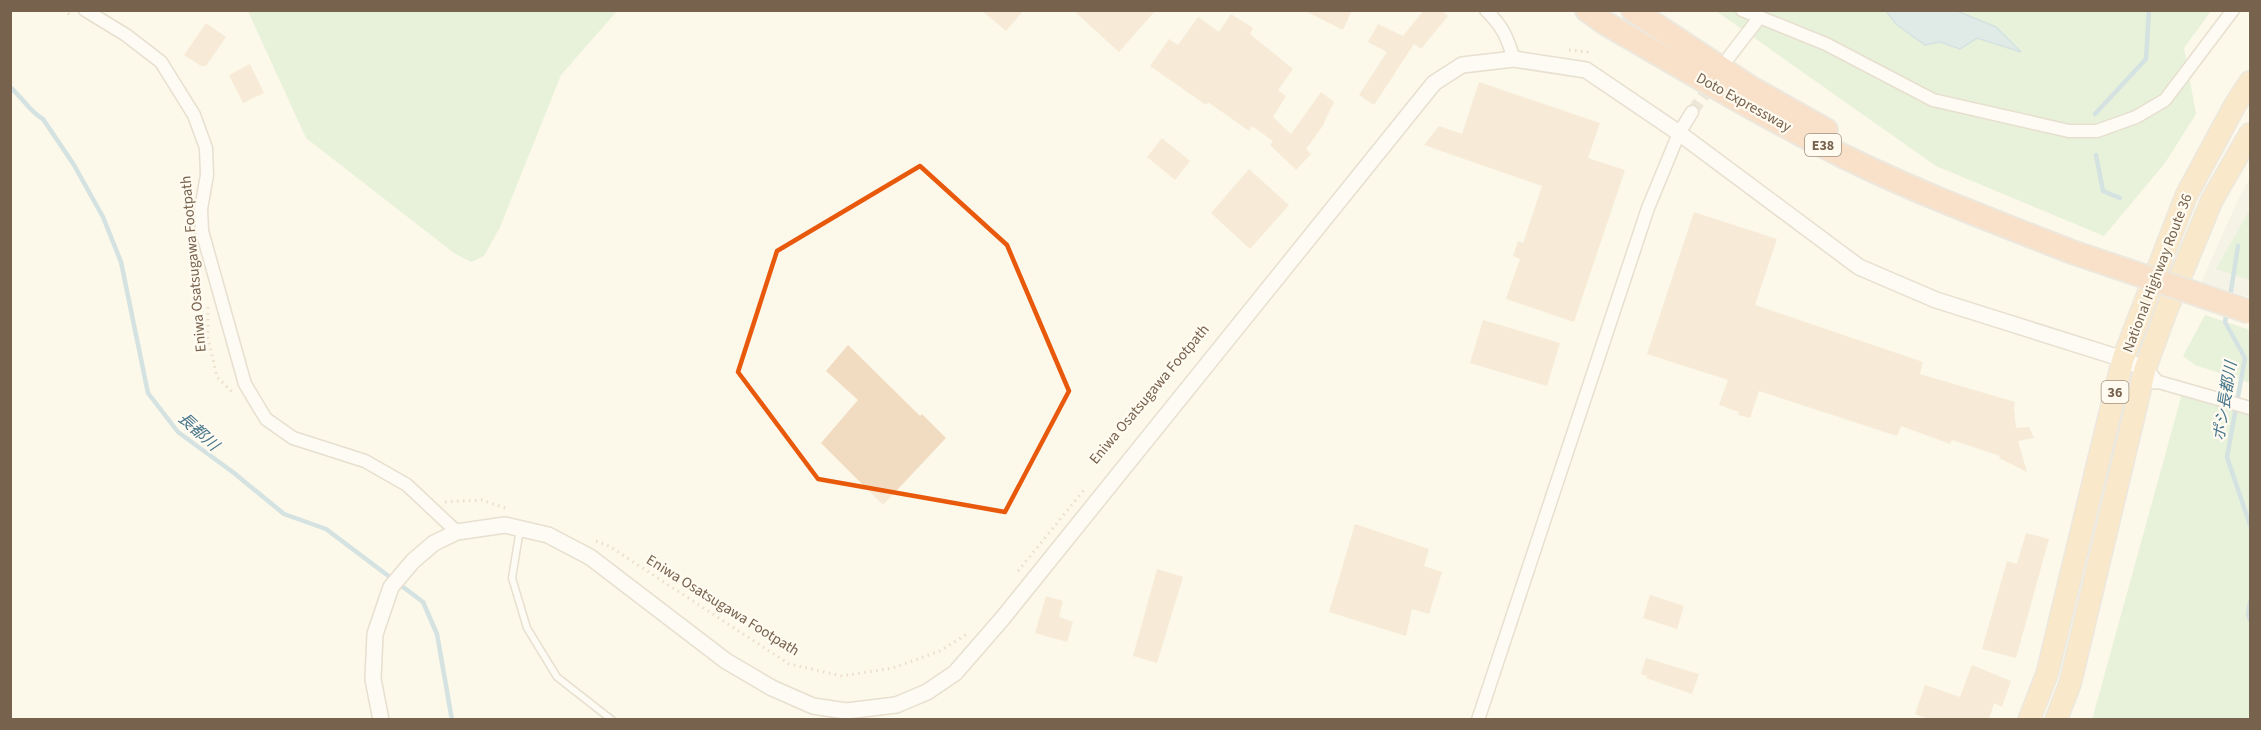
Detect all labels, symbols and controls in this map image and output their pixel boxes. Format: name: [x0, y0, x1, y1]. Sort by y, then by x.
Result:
street label: Doto Expressway: [1692, 68, 1795, 137]
road number: E38: [1805, 134, 1841, 156]
street label: Eniwa Osatsugawa Footpath: [175, 175, 212, 353]
street label: National Highway Route 36: [2117, 191, 2198, 356]
street label: Eniwa Osatsugawa Footpath: [1084, 320, 1214, 469]
water label: ポシ長都川: [2208, 358, 2242, 442]
road number: 36: [2102, 381, 2128, 403]
water label: 長都川: [173, 408, 225, 457]
street label: Eniwa Osatsugawa Footpath: [642, 550, 803, 661]

